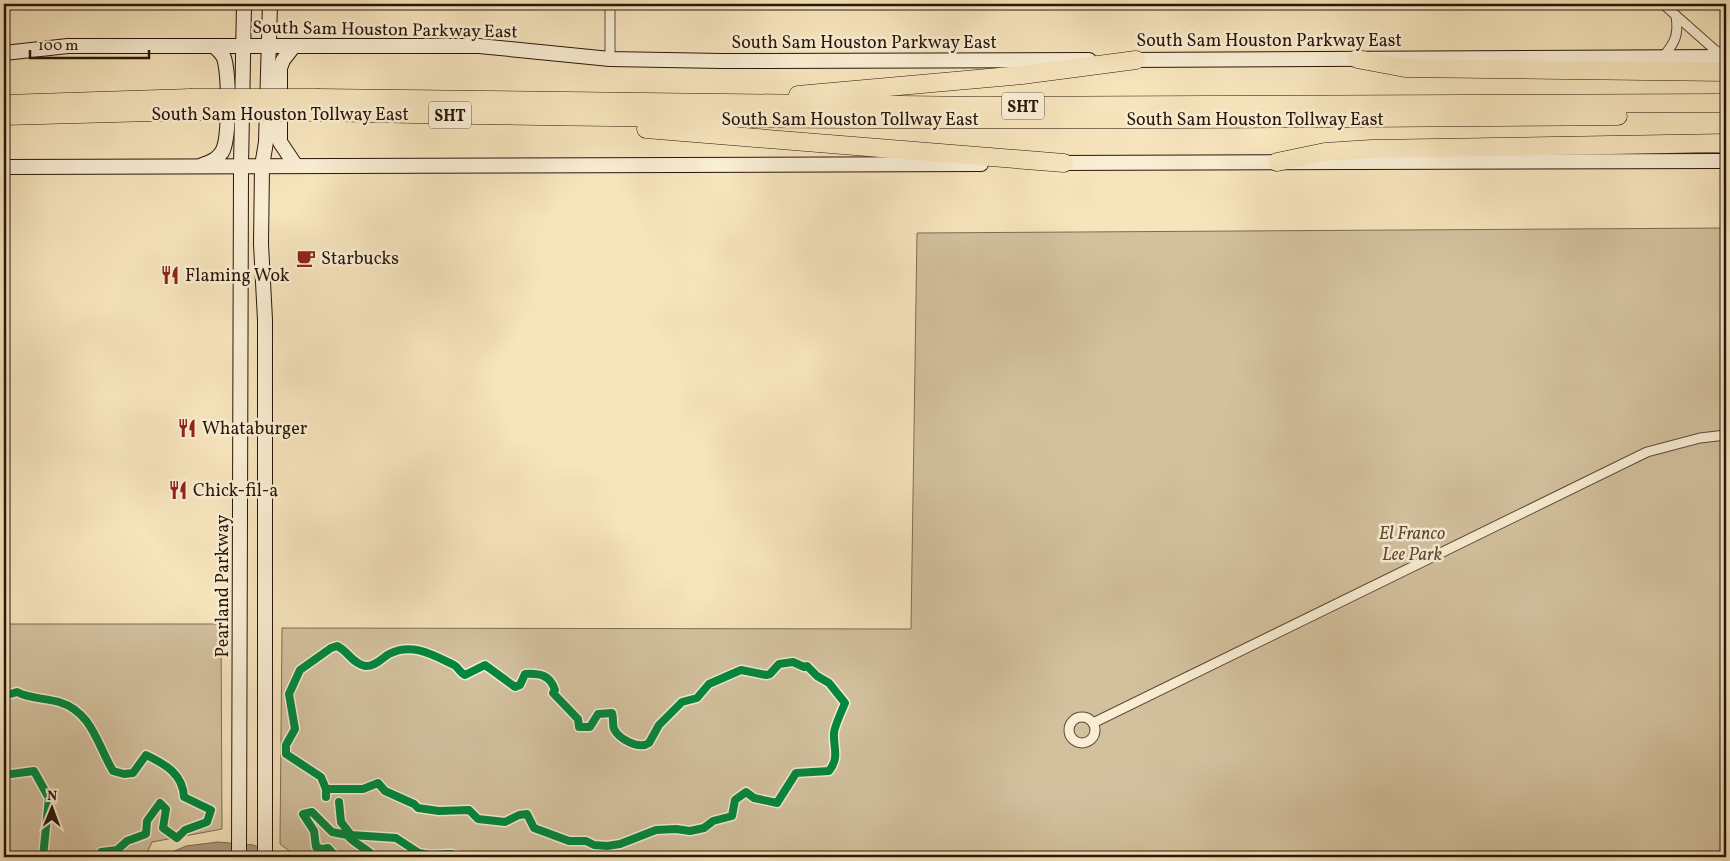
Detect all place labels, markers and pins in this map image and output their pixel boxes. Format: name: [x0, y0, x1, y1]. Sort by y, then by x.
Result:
cafe icon: Starbucks: [295, 247, 317, 269]
place label: Starbucks: [321, 247, 399, 272]
restaurant icon: Flaming Wok: [159, 264, 181, 286]
place label: Flaming Wok: [185, 264, 290, 289]
restaurant icon: Whataburger: [176, 417, 198, 439]
place label: Whataburger: [202, 417, 308, 442]
restaurant icon: Chick-fil-a: [167, 479, 189, 501]
place label: Chick-fil-a: [193, 479, 278, 504]

